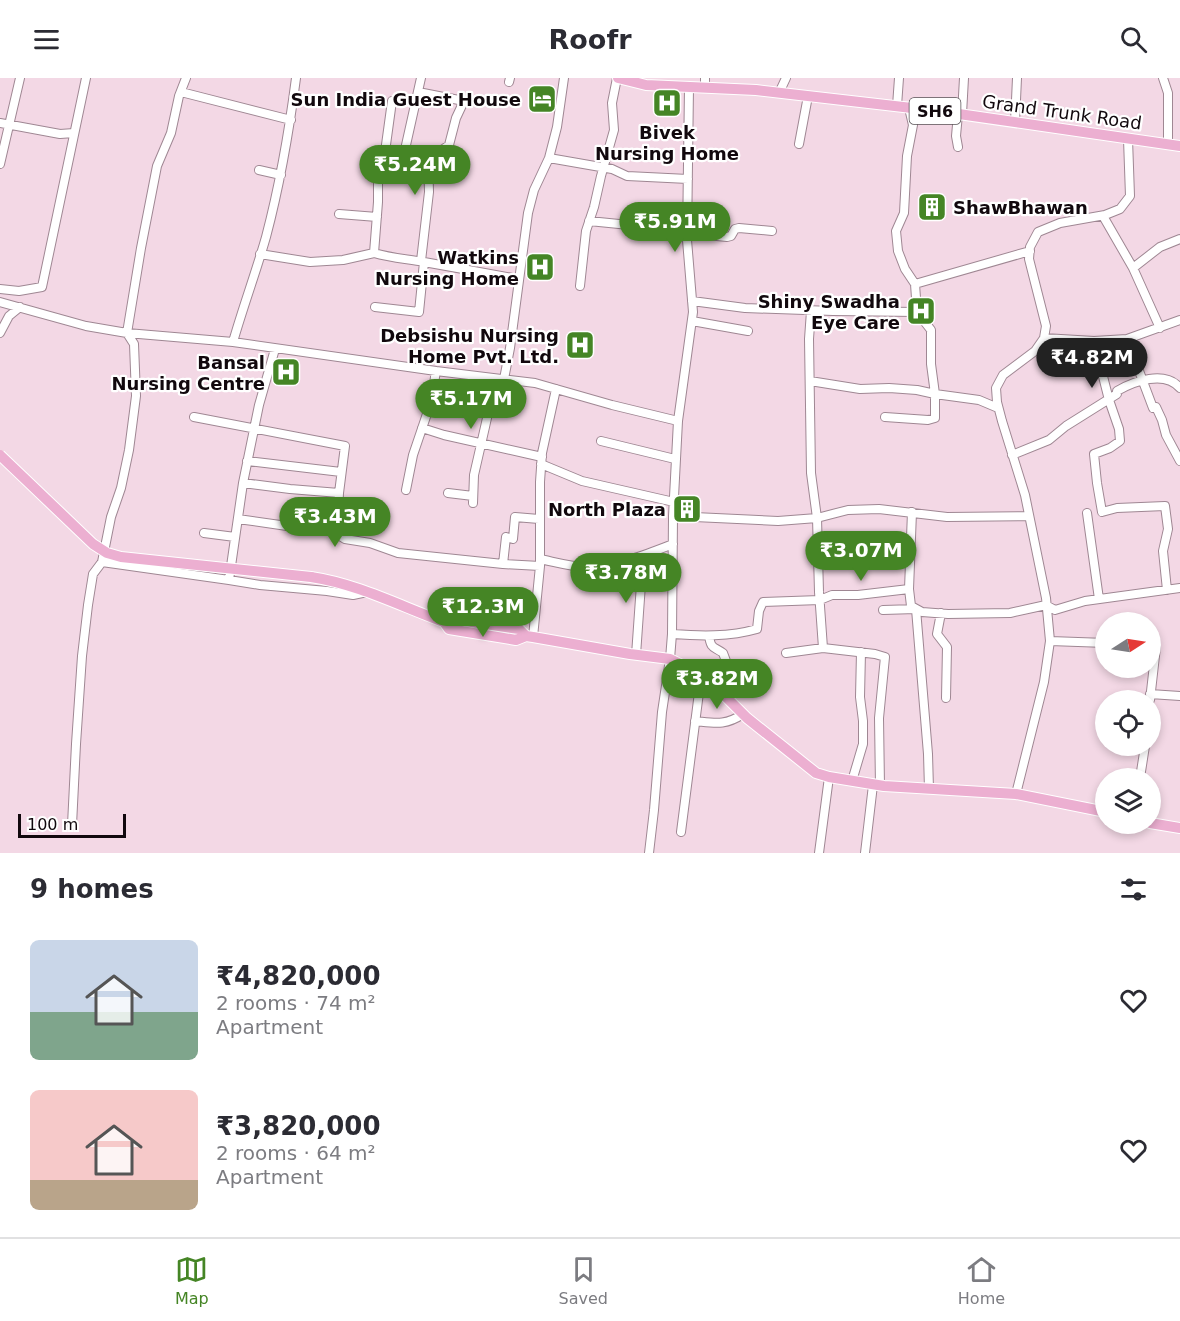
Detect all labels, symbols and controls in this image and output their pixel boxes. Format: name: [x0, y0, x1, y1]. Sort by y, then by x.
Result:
icon: menu: [30, 23, 63, 56]
icon: search: [1117, 23, 1150, 56]
text: Roofr: [549, 24, 631, 55]
hotel icon: Sun India Guest House: [526, 83, 558, 115]
hospital icon: Bivek Nursing Home: [651, 87, 683, 119]
place label: Sun India Guest House: [291, 89, 521, 110]
street label: Grand Trunk Road: [981, 90, 1143, 134]
road number: SH6: [910, 98, 960, 124]
place label: Bivek Nursing Home: [595, 122, 739, 164]
pin: ₹5.24M: [366, 145, 464, 196]
text: ₹5.24M: [373, 152, 457, 176]
building icon: ShawBhawan: [916, 191, 948, 223]
place label: ShawBhawan: [953, 197, 1088, 218]
pin: ₹5.91M: [626, 202, 724, 253]
text: ₹5.91M: [633, 209, 717, 233]
place label: Watkins Nursing Home: [375, 247, 519, 289]
hospital icon: Watkins Nursing Home: [524, 251, 556, 283]
place label: Shiny Swadha Eye Care: [758, 291, 900, 333]
hospital icon: Shiny Swadha Eye Care: [905, 295, 937, 327]
place label: Debsishu Nursing Home Pvt. Ltd.: [380, 325, 559, 367]
hospital icon: Debsishu Nursing Home Pvt. Ltd.: [564, 329, 596, 361]
pin: ₹4.82M: [1043, 338, 1141, 389]
text: ₹4.82M: [1050, 345, 1134, 369]
place label: Bansal Nursing Centre: [111, 352, 265, 394]
hospital icon: Bansal Nursing Centre: [270, 356, 302, 388]
pin: ₹5.17M: [422, 379, 520, 430]
text: ₹5.17M: [429, 386, 513, 410]
building icon: North Plaza: [671, 493, 703, 525]
pin: ₹3.43M: [286, 497, 384, 548]
place label: North Plaza: [548, 499, 666, 520]
text: ₹3.43M: [293, 504, 377, 528]
pin: ₹3.07M: [812, 531, 910, 582]
text: ₹3.07M: [819, 538, 903, 562]
pin: ₹3.78M: [577, 553, 675, 604]
text: ₹3.78M: [584, 560, 668, 584]
pin: ₹12.3M: [434, 587, 532, 638]
text: ₹12.3M: [441, 594, 525, 618]
north arrow: [1095, 612, 1161, 678]
map controls: [1095, 612, 1161, 834]
pin: ₹3.82M: [668, 659, 766, 710]
text: ₹3.82M: [675, 666, 759, 690]
button: locate: [1095, 690, 1161, 756]
button: layers: [1095, 768, 1161, 834]
scale bar: [18, 811, 126, 838]
text: 100 m: [27, 815, 78, 834]
icon: filters: [1117, 873, 1150, 906]
text: 9 homes: [30, 874, 154, 904]
text: ₹4,820,000: [216, 961, 380, 991]
icon: home: [78, 964, 150, 1036]
icon: heart: [1117, 984, 1150, 1017]
text: 2 rooms · 74 m²: [216, 991, 376, 1015]
text: Apartment: [216, 1015, 323, 1039]
text: ₹3,820,000: [216, 1111, 380, 1141]
icon: home: [78, 1114, 150, 1186]
icon: heart: [1117, 1134, 1150, 1167]
text: 2 rooms · 64 m²: [216, 1141, 376, 1165]
text: Apartment: [216, 1165, 323, 1189]
tab: Map: [175, 1253, 209, 1308]
tab: Saved: [559, 1253, 608, 1308]
tab: Home: [958, 1253, 1005, 1308]

